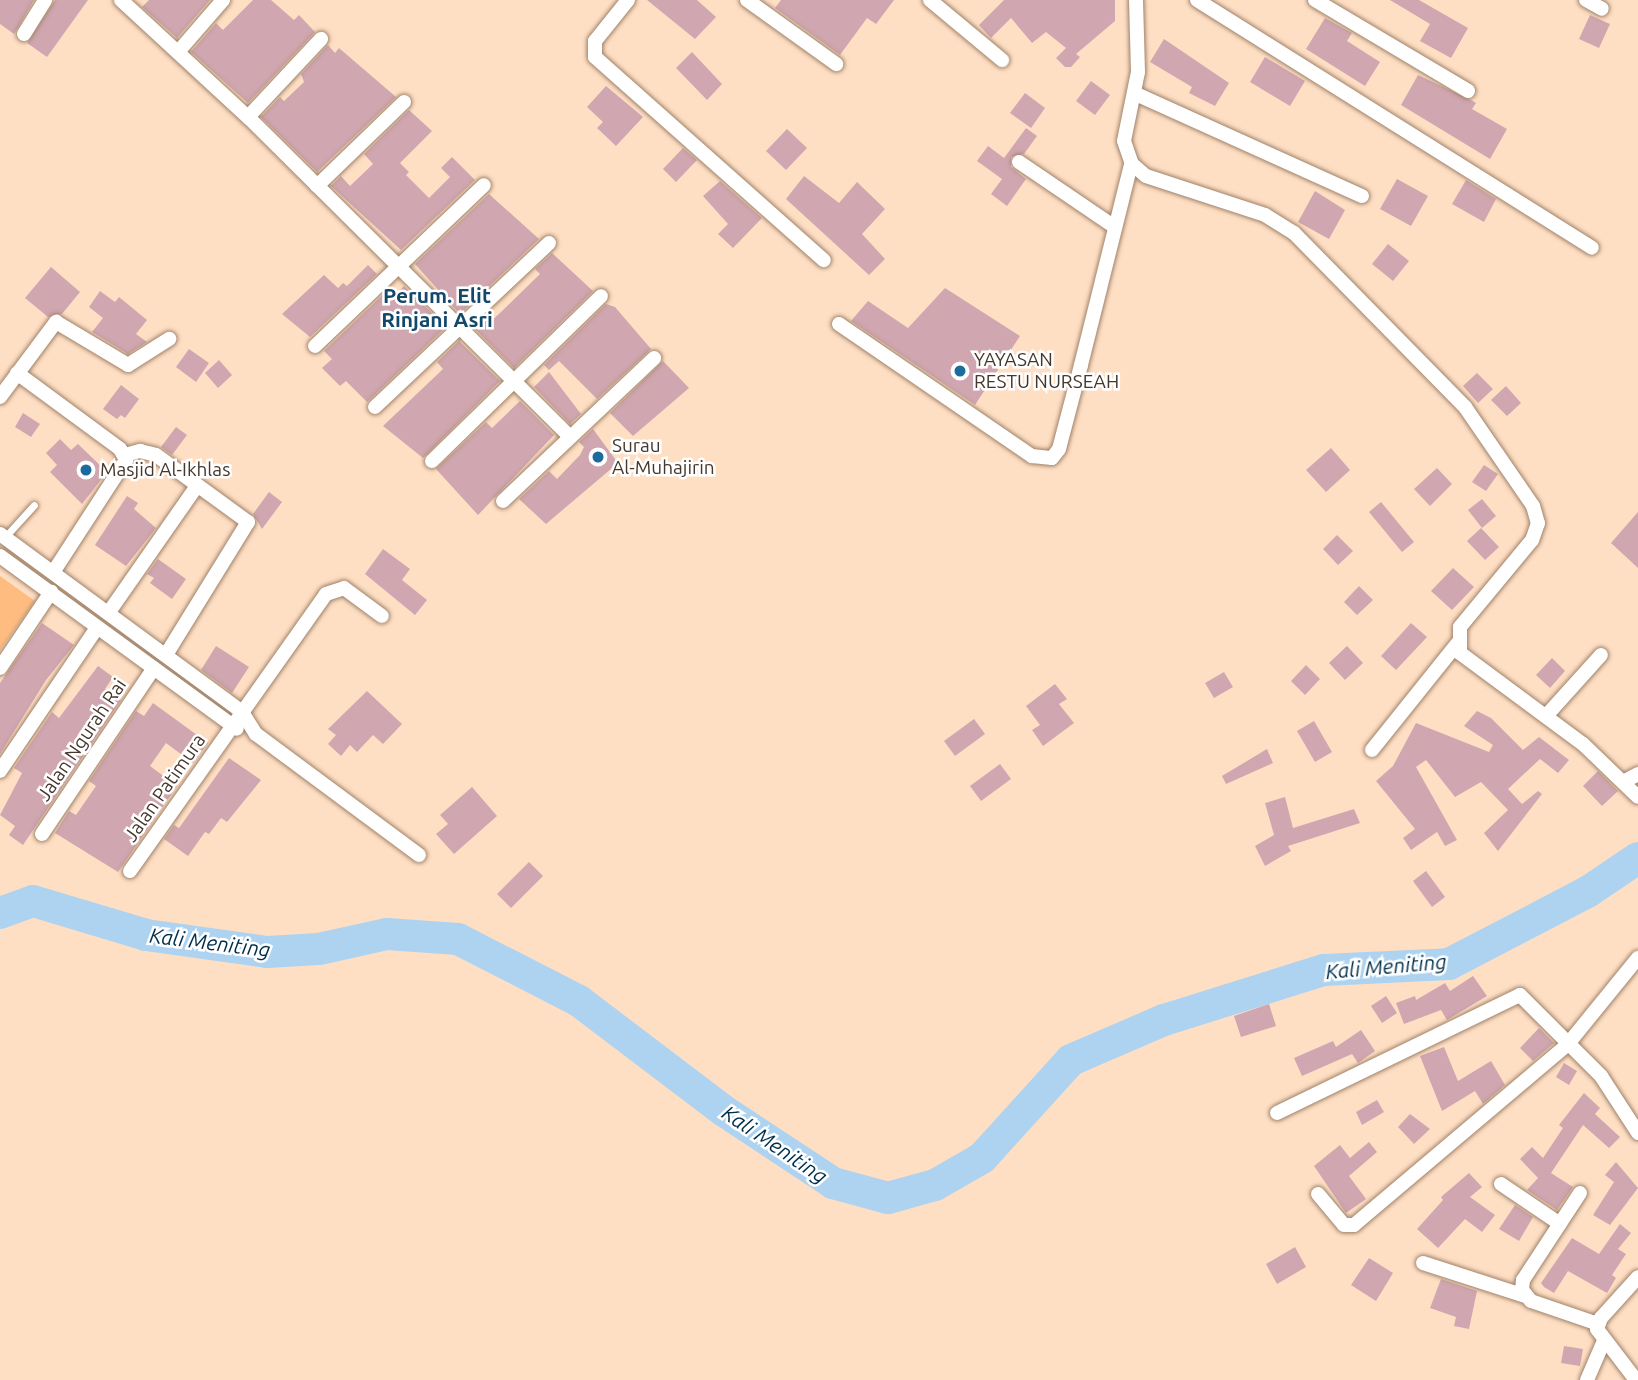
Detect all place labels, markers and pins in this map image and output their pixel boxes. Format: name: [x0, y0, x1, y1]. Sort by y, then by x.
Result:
place label: YAYASAN RESTU NURSEAH: [974, 349, 1119, 393]
marker: YAYASAN RESTU NURSEAH: [952, 363, 968, 379]
place label: Surau Al-Muhajirin: [612, 435, 715, 479]
marker: Surau Al-Muhajirin: [590, 449, 606, 465]
place label: Masjid Al-Ikhlas: [100, 459, 230, 481]
marker: Masjid Al-Ikhlas: [78, 462, 94, 478]

